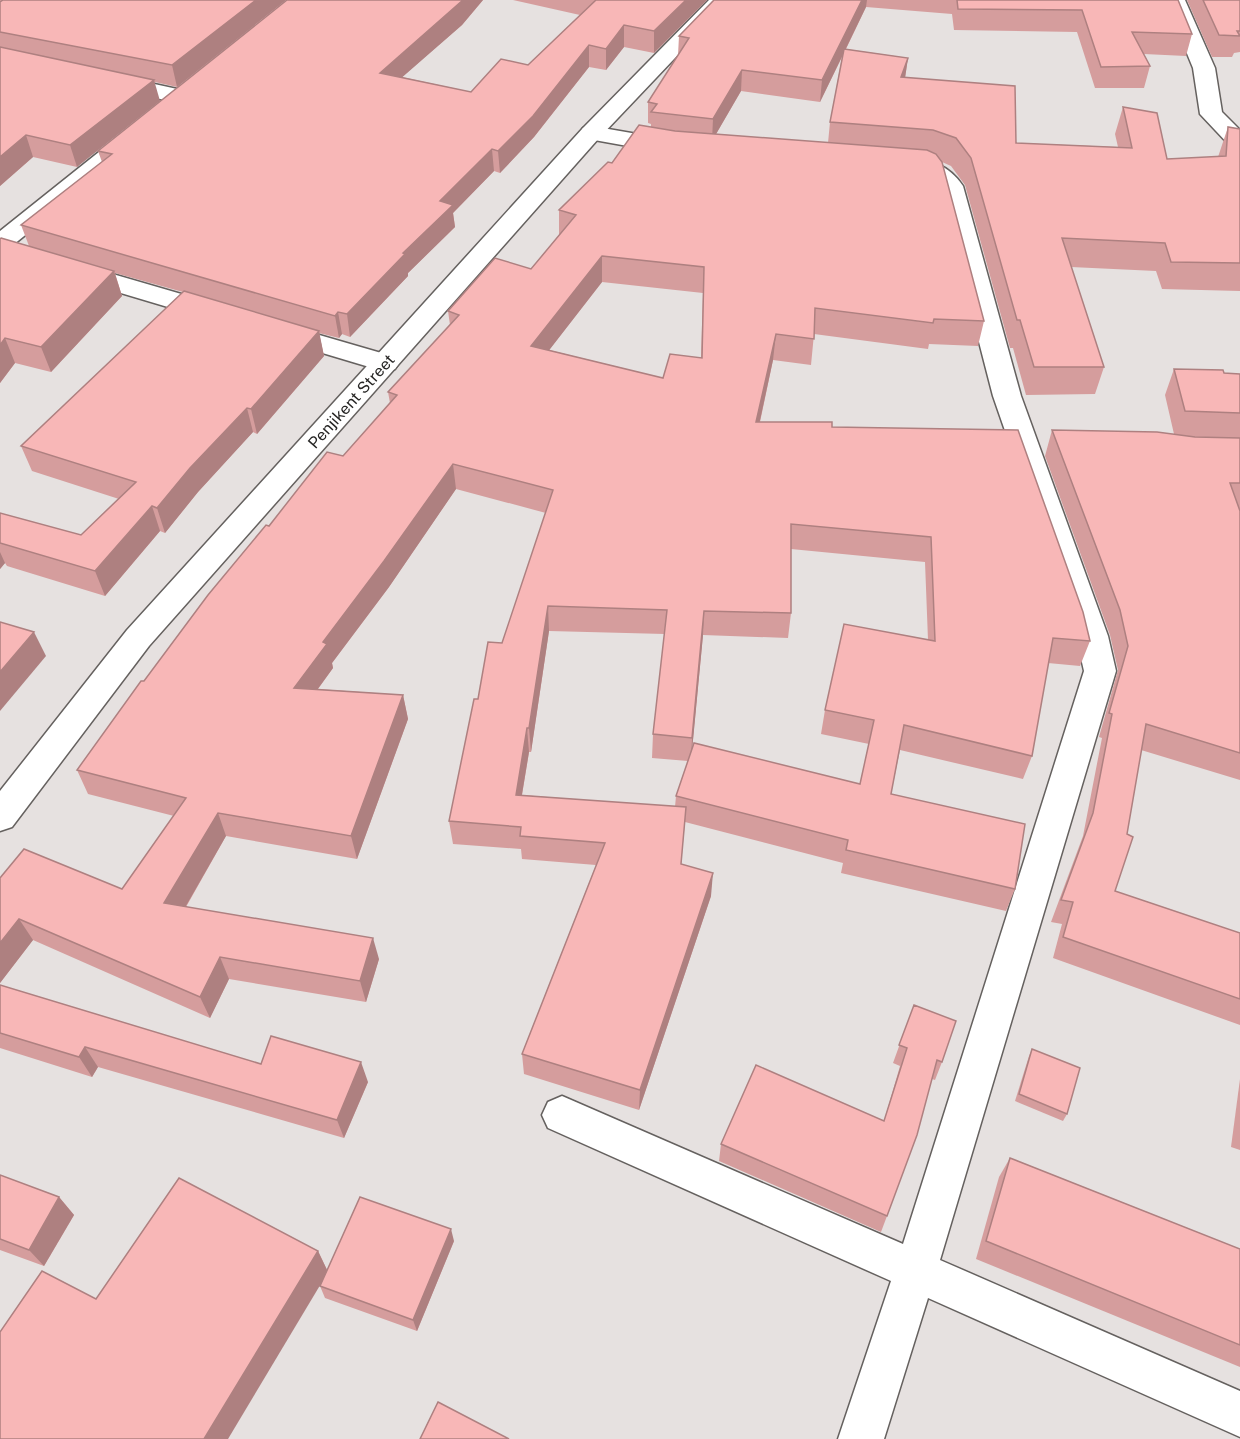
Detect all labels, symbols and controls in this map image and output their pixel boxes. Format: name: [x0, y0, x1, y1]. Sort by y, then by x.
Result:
street label: Penjikent Street: [304, 350, 399, 452]

